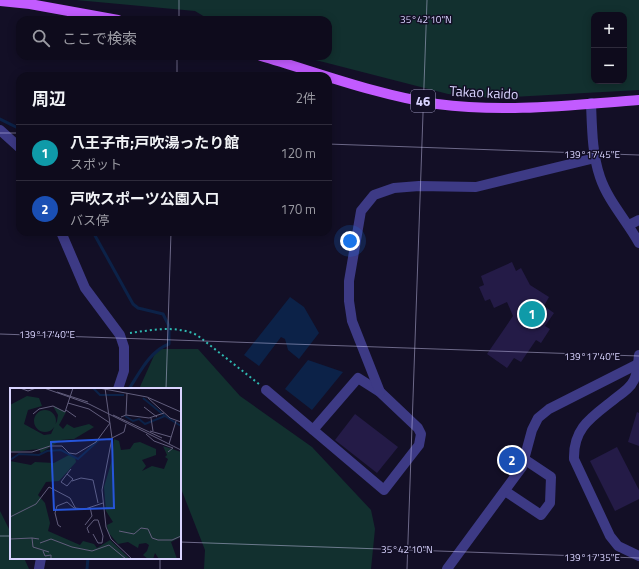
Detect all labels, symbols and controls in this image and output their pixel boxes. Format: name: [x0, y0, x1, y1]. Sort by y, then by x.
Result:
text: 35°42'10"N: [400, 12, 452, 27]
map controls: [591, 12, 627, 84]
button: +: [591, 12, 627, 48]
search box: [16, 16, 332, 60]
icon: search: [30, 27, 52, 49]
text: ここで検索: [62, 27, 137, 50]
button: −: [591, 48, 627, 84]
street label: Takao kaido: [449, 80, 519, 104]
text: 周辺: [32, 86, 66, 112]
text: 2件: [296, 88, 316, 108]
road number: 46: [411, 90, 435, 112]
text: 八王子市;戸吹湯ったり館: [70, 131, 239, 154]
text: 1: [41, 143, 49, 163]
text: 120 m: [280, 143, 316, 163]
text: 139°17'45"E: [564, 147, 621, 162]
text: スポット: [70, 154, 122, 174]
text: 戸吹スポーツ公園入口: [70, 187, 220, 210]
text: 2: [41, 199, 49, 219]
text: 170 m: [280, 199, 316, 219]
text: バス停: [70, 210, 109, 230]
your location: [340, 231, 360, 251]
pin: 1: [519, 299, 545, 329]
text: 139°17'40"E: [19, 327, 76, 342]
text: 139°17'40"E: [564, 349, 621, 364]
inset map: [10, 388, 181, 559]
pin: 2: [499, 445, 525, 475]
text: 35°42'10"N: [381, 542, 433, 557]
text: 139°17'35"E: [564, 550, 621, 565]

